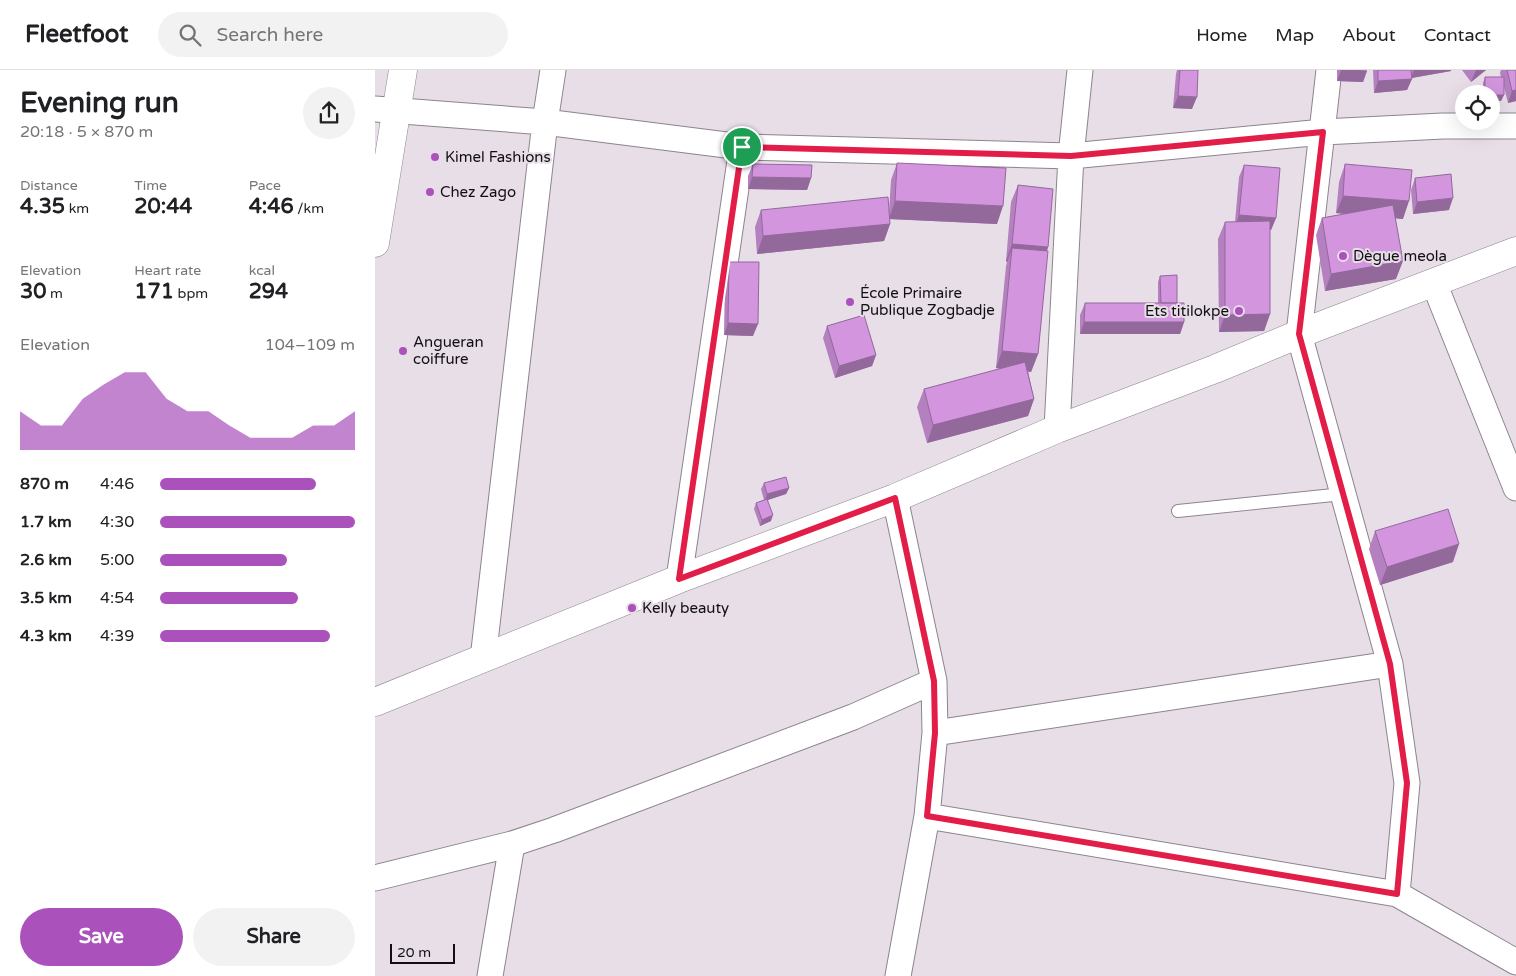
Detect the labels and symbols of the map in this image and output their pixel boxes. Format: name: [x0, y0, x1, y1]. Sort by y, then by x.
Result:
pin: [721, 126, 763, 168]
place label: Kimel Fashions: [445, 148, 551, 166]
marker: Kimel Fashions: [429, 151, 441, 163]
place label: Chez Zago: [440, 183, 516, 201]
marker: Chez Zago: [424, 186, 436, 198]
place label: Dègue meola: [1353, 247, 1447, 265]
marker: Dègue meola: [1337, 250, 1349, 262]
place label: École Primaire Publique Zogbadje: [860, 284, 995, 319]
marker: École Primaire Publique Zogbadje: [844, 296, 856, 308]
place label: Ets titilokpe: [1145, 302, 1229, 320]
marker: Ets titilokpe: [1233, 305, 1245, 317]
place label: Angueran coiffure: [413, 333, 484, 368]
marker: Angueran coiffure: [397, 345, 409, 357]
place label: Kelly beauty: [642, 599, 729, 617]
marker: Kelly beauty: [626, 602, 638, 614]
scale bar: [390, 941, 455, 964]

